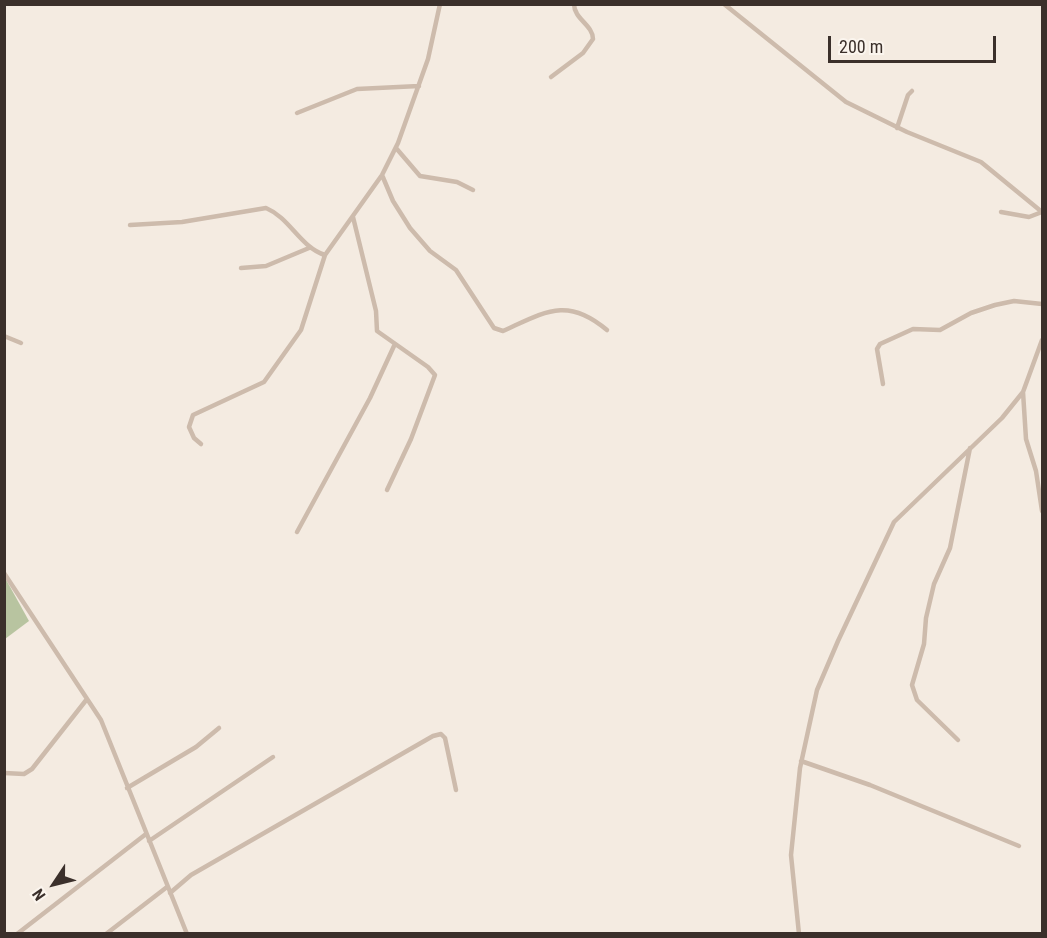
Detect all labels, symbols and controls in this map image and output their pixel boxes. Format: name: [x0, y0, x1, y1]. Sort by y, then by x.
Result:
scale bar: [831, 24, 999, 62]
text: 200 m: [839, 36, 883, 57]
north arrow: [24, 854, 84, 914]
text: N: [28, 885, 49, 904]

